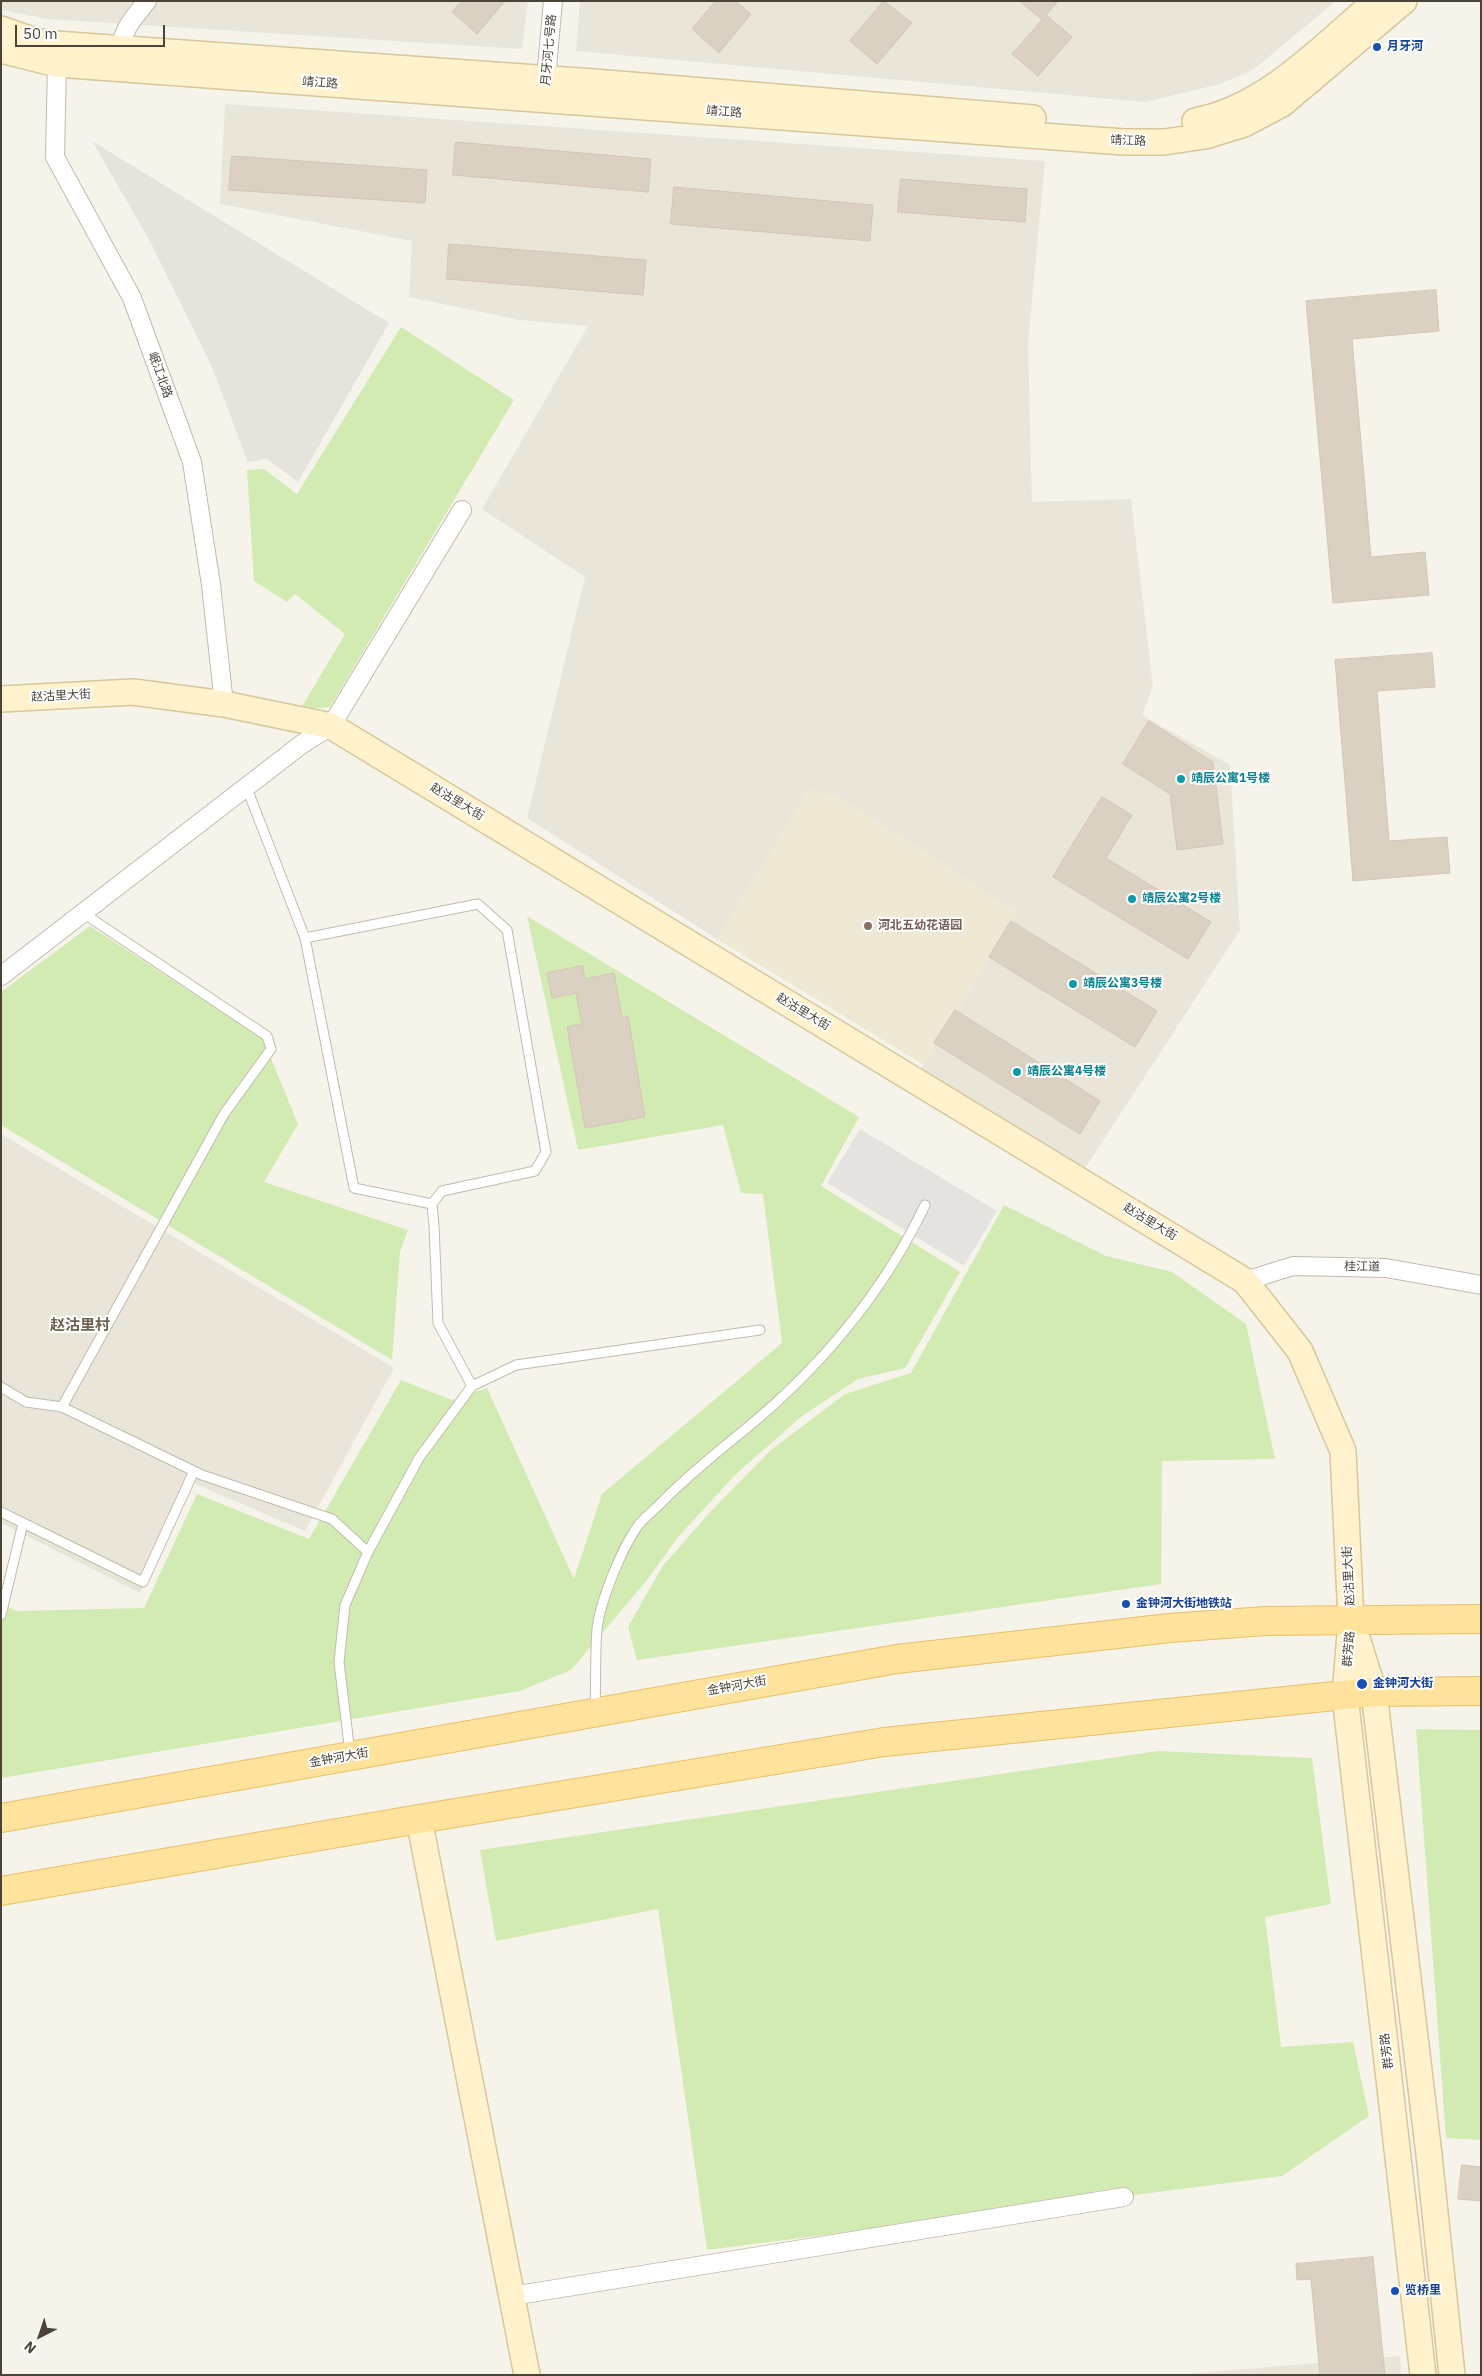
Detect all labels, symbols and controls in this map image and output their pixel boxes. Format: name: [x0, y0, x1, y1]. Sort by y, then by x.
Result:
street label: 月牙河七号路: [539, 14, 559, 86]
scale bar: [18, 15, 168, 47]
text: 50 m: [23, 24, 58, 43]
place label: 月牙河: [1387, 40, 1423, 54]
marker: 月牙河: [1371, 41, 1383, 53]
street label: 靖江路: [302, 75, 338, 91]
street label: 靖江路: [706, 104, 742, 120]
street label: 靖江路: [1110, 133, 1146, 149]
street label: 岷江北路: [145, 350, 175, 400]
street label: 赵沽里大街: [31, 687, 91, 705]
place label: 靖辰公寓1号楼: [1191, 772, 1270, 786]
marker: 靖辰公寓1号楼: [1175, 773, 1187, 785]
street label: 赵沽里大街: [428, 780, 486, 824]
place label: 靖辰公寓2号楼: [1142, 892, 1221, 906]
marker: 靖辰公寓2号楼: [1126, 893, 1138, 905]
place label: 河北五幼花语园: [878, 919, 962, 933]
marker: 河北五幼花语园: [862, 920, 874, 932]
place label: 靖辰公寓3号楼: [1083, 977, 1162, 991]
marker: 靖辰公寓3号楼: [1067, 978, 1079, 990]
street label: 赵沽里大街: [774, 990, 832, 1034]
place label: 靖辰公寓4号楼: [1027, 1065, 1106, 1079]
marker: 靖辰公寓4号楼: [1011, 1066, 1023, 1078]
street label: 赵沽里大街: [1121, 1200, 1179, 1244]
street label: 桂江道: [1344, 1259, 1380, 1275]
district label: 赵沽里村: [50, 1317, 110, 1335]
street label: 赵沽里大街: [1340, 1546, 1358, 1606]
place label: 金钟河大街地铁站: [1136, 1597, 1232, 1611]
marker: 金钟河大街地铁站: [1120, 1598, 1132, 1610]
street label: 群芳路: [1340, 1630, 1358, 1668]
street label: 金钟河大街: [706, 1674, 768, 1698]
marker: 金钟河大街: [1355, 1677, 1369, 1691]
place label: 金钟河大街: [1373, 1677, 1433, 1691]
street label: 金钟河大街: [308, 1746, 370, 1770]
street label: 群芳路: [1378, 2032, 1396, 2070]
place label: 览桥里: [1405, 2284, 1441, 2298]
marker: 览桥里: [1389, 2285, 1401, 2297]
north arrow: [15, 2311, 65, 2361]
text: N: [20, 2337, 40, 2357]

